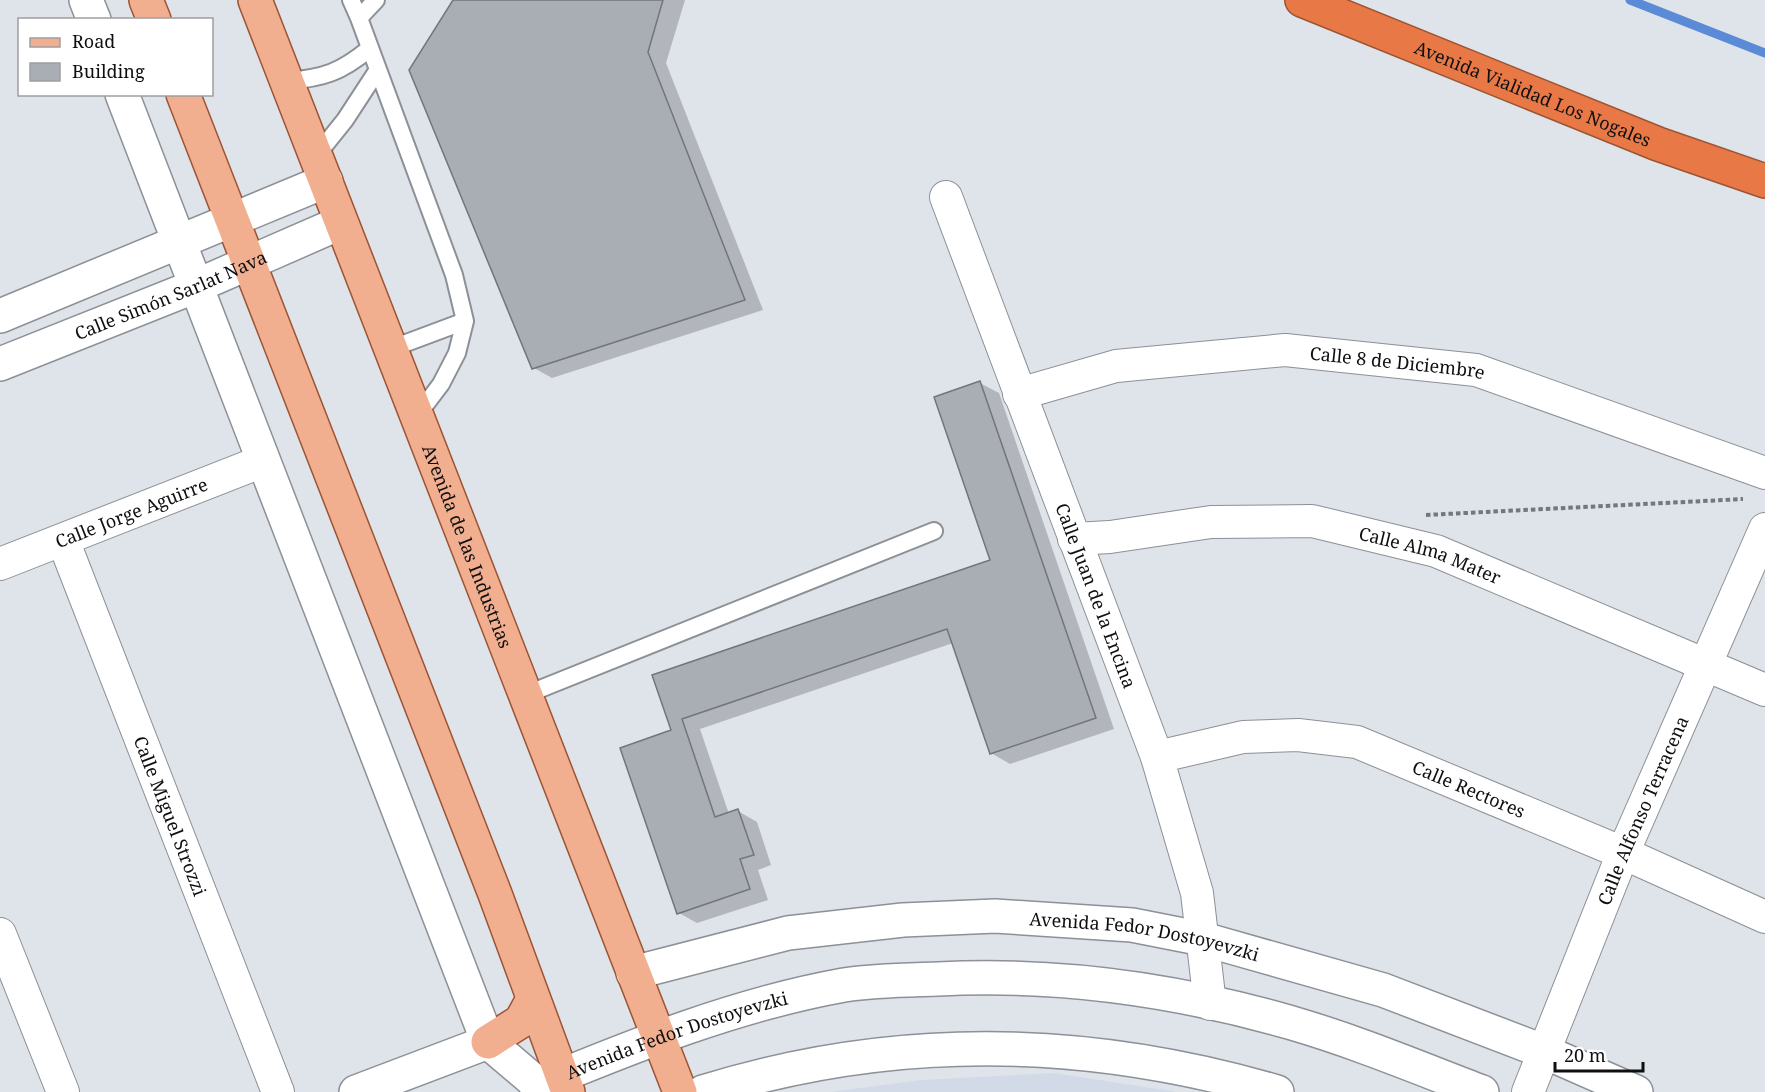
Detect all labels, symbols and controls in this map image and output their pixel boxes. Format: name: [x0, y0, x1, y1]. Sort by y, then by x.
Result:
legend: [18, 18, 213, 96]
text: Road: [72, 29, 115, 53]
street label: Avenida Vialidad Los Nogales: [1411, 35, 1655, 152]
text: Building: [72, 59, 145, 83]
street label: Calle Simón Sarlat Nava: [71, 245, 270, 345]
street label: Calle 8 de Diciembre: [1309, 341, 1489, 384]
street label: Avenida de las Industrias: [417, 441, 518, 651]
street label: Calle Jorge Aguirre: [52, 472, 211, 553]
street label: Calle Juan de la Encina: [1050, 500, 1142, 692]
street label: Calle Alma Mater: [1356, 521, 1505, 589]
street label: Calle Alfonso Terracena: [1592, 712, 1694, 909]
street label: Calle Miguel Strozzi: [128, 732, 212, 899]
street label: Calle Rectores: [1409, 755, 1529, 823]
street label: Avenida Fedor Dostoyevzki: [1029, 906, 1262, 966]
street label: Avenida Fedor Dostoyevzki: [562, 986, 790, 1084]
scale bar: [1555, 1035, 1644, 1073]
text: 20 m: [1564, 1043, 1606, 1067]

